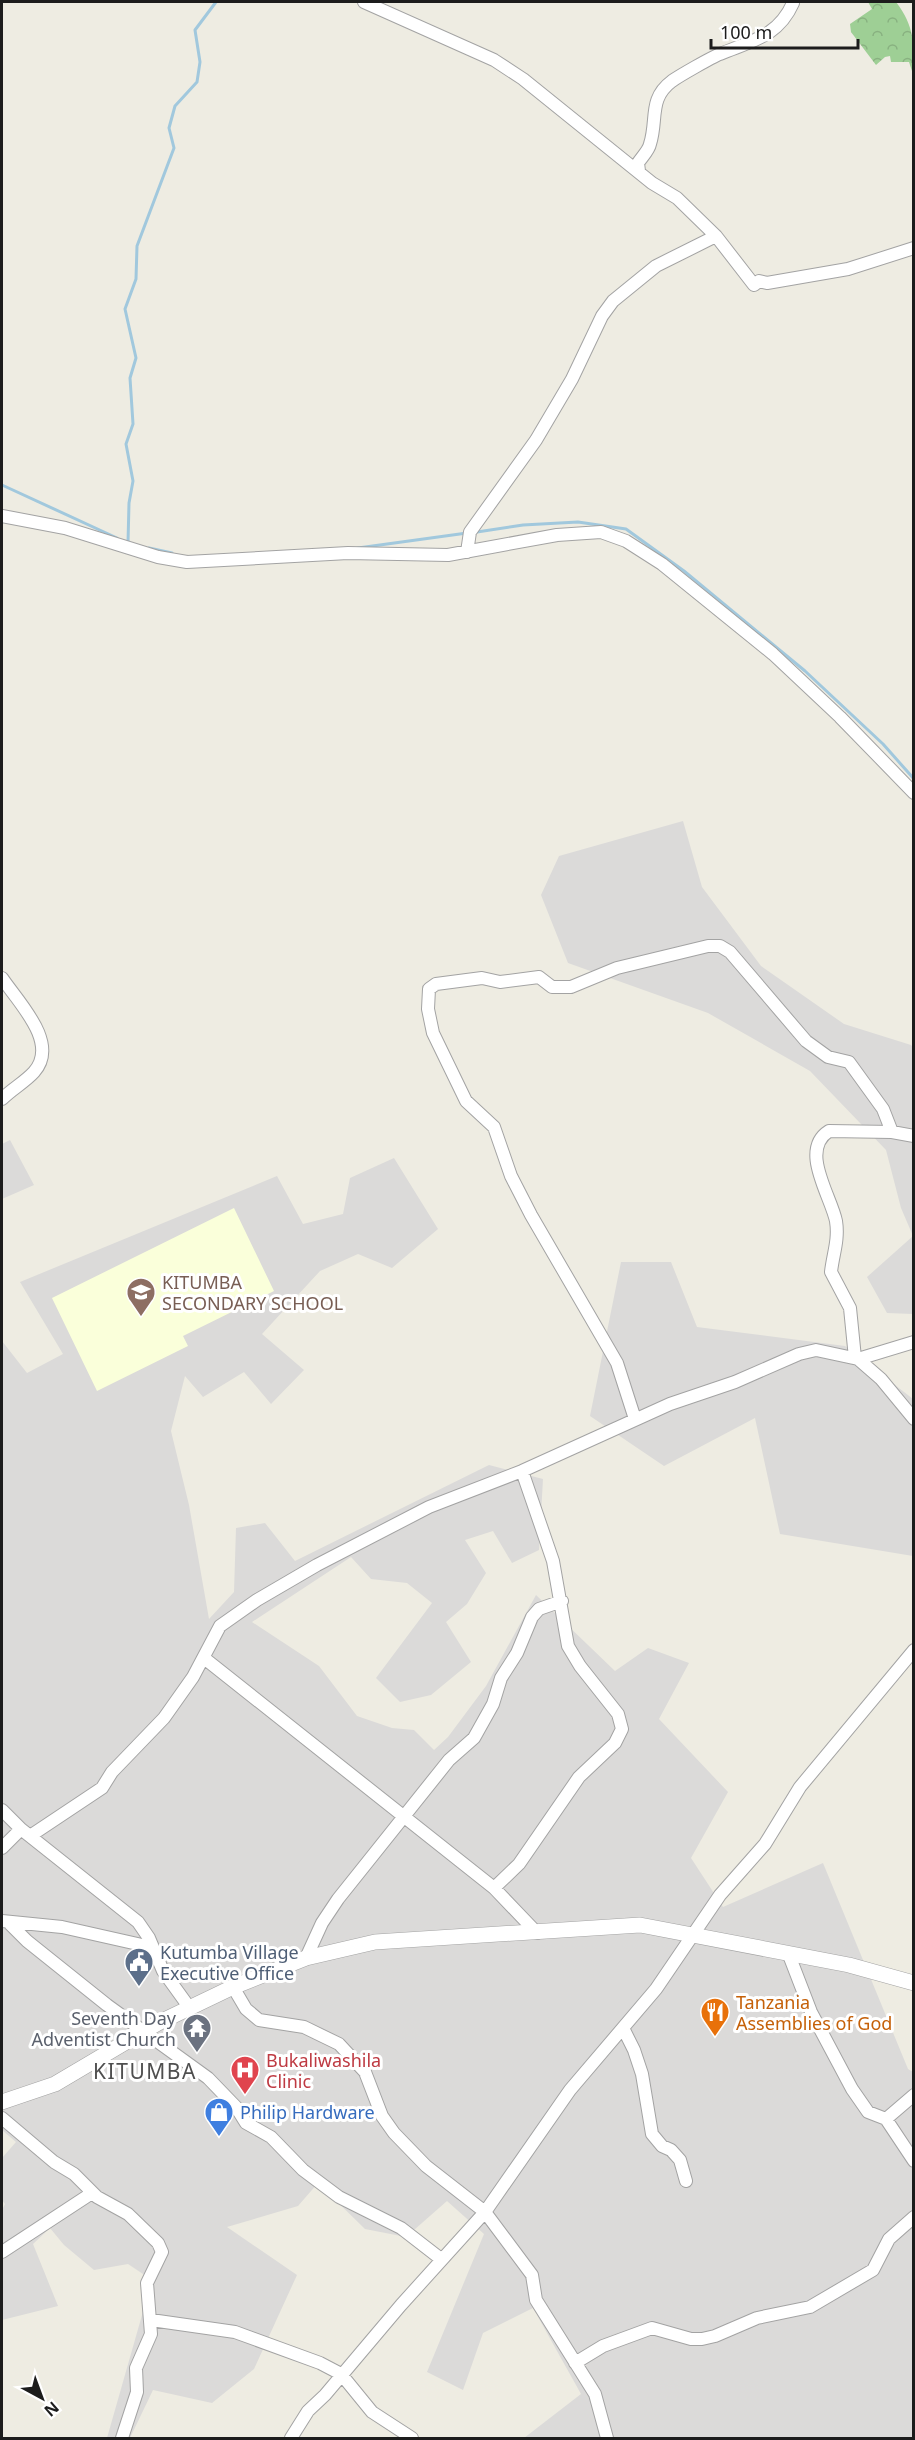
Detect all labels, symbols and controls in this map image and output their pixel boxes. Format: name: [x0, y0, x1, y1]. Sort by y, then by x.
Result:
scale bar: [711, 12, 858, 50]
text: 100 m: [720, 20, 772, 44]
place label: KITUMBA SECONDARY SCHOOL: [162, 1270, 343, 1315]
school or university icon: KITUMBA SECONDARY SCHOOL: [125, 1276, 157, 1318]
place label: Kutumba Village Executive Office: [160, 1940, 299, 1985]
public building icon: Kutumba Village Executive Office: [123, 1946, 155, 1988]
place label: Tanzania Assemblies of God: [736, 1990, 892, 2035]
restaurant icon: Tanzania Assemblies of God: [699, 1996, 731, 2038]
place label: Seventh Day Adventist Church: [32, 2006, 177, 2051]
temple icon: Seventh Day Adventist Church: [181, 2012, 213, 2054]
place label: Bukaliwashila Clinic: [266, 2048, 381, 2093]
hospital icon: Bukaliwashila Clinic: [229, 2054, 261, 2096]
district label: KITUMBA: [93, 2057, 197, 2085]
shop icon: Philip Hardware: [203, 2096, 235, 2138]
place label: Philip Hardware: [240, 2100, 375, 2124]
north arrow: [12, 2368, 72, 2428]
text: N: [40, 2397, 64, 2422]

